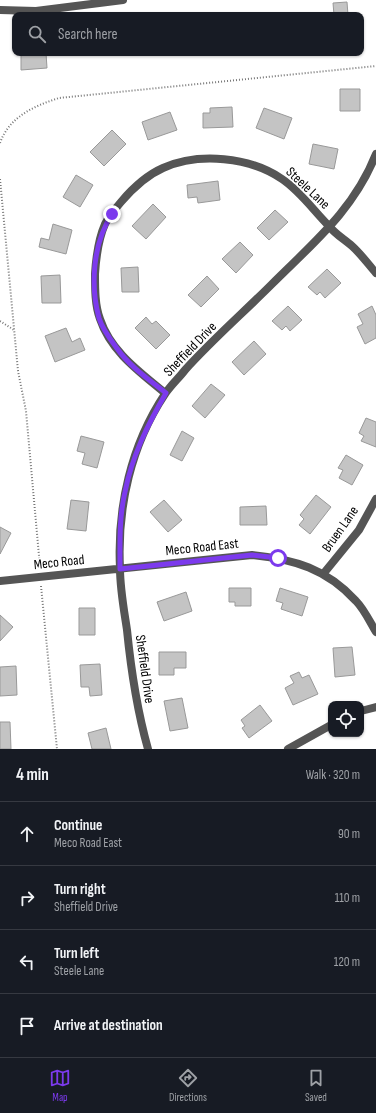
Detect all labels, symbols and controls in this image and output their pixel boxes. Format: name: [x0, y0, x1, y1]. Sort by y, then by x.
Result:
search box: [12, 12, 364, 56]
icon: search: [26, 23, 48, 45]
text: Search here: [58, 25, 118, 44]
street label: Steele Lane: [282, 163, 334, 213]
route end: [103, 205, 121, 223]
street label: Sheffield Drive: [160, 318, 220, 380]
street label: Bruen Lane: [318, 503, 362, 555]
street label: Meco Road East: [165, 535, 239, 559]
route start: [269, 549, 287, 567]
street label: Meco Road: [33, 551, 85, 573]
street label: Sheffield Drive: [132, 634, 158, 704]
map controls: [328, 701, 364, 737]
button: locate: [328, 701, 364, 737]
text: 4 min: [16, 765, 49, 785]
text: Walk · 320 m: [306, 767, 360, 783]
text: Continue: [54, 816, 103, 835]
icon: ahead: [16, 823, 38, 845]
text: 90 m: [338, 826, 360, 842]
text: Meco Road East: [54, 835, 122, 851]
text: Turn right: [54, 880, 106, 899]
icon: right: [16, 887, 38, 909]
text: 110 m: [335, 890, 360, 906]
text: Sheffield Drive: [54, 899, 118, 915]
text: Turn left: [54, 944, 99, 963]
icon: left: [16, 951, 38, 973]
text: 120 m: [334, 954, 360, 970]
text: Steele Lane: [54, 963, 104, 979]
icon: arrive: [16, 1015, 38, 1037]
text: Arrive at destination: [54, 1016, 163, 1035]
tab: Map: [49, 1067, 71, 1104]
tab: Directions: [169, 1067, 207, 1104]
tab: Saved: [305, 1067, 327, 1104]

